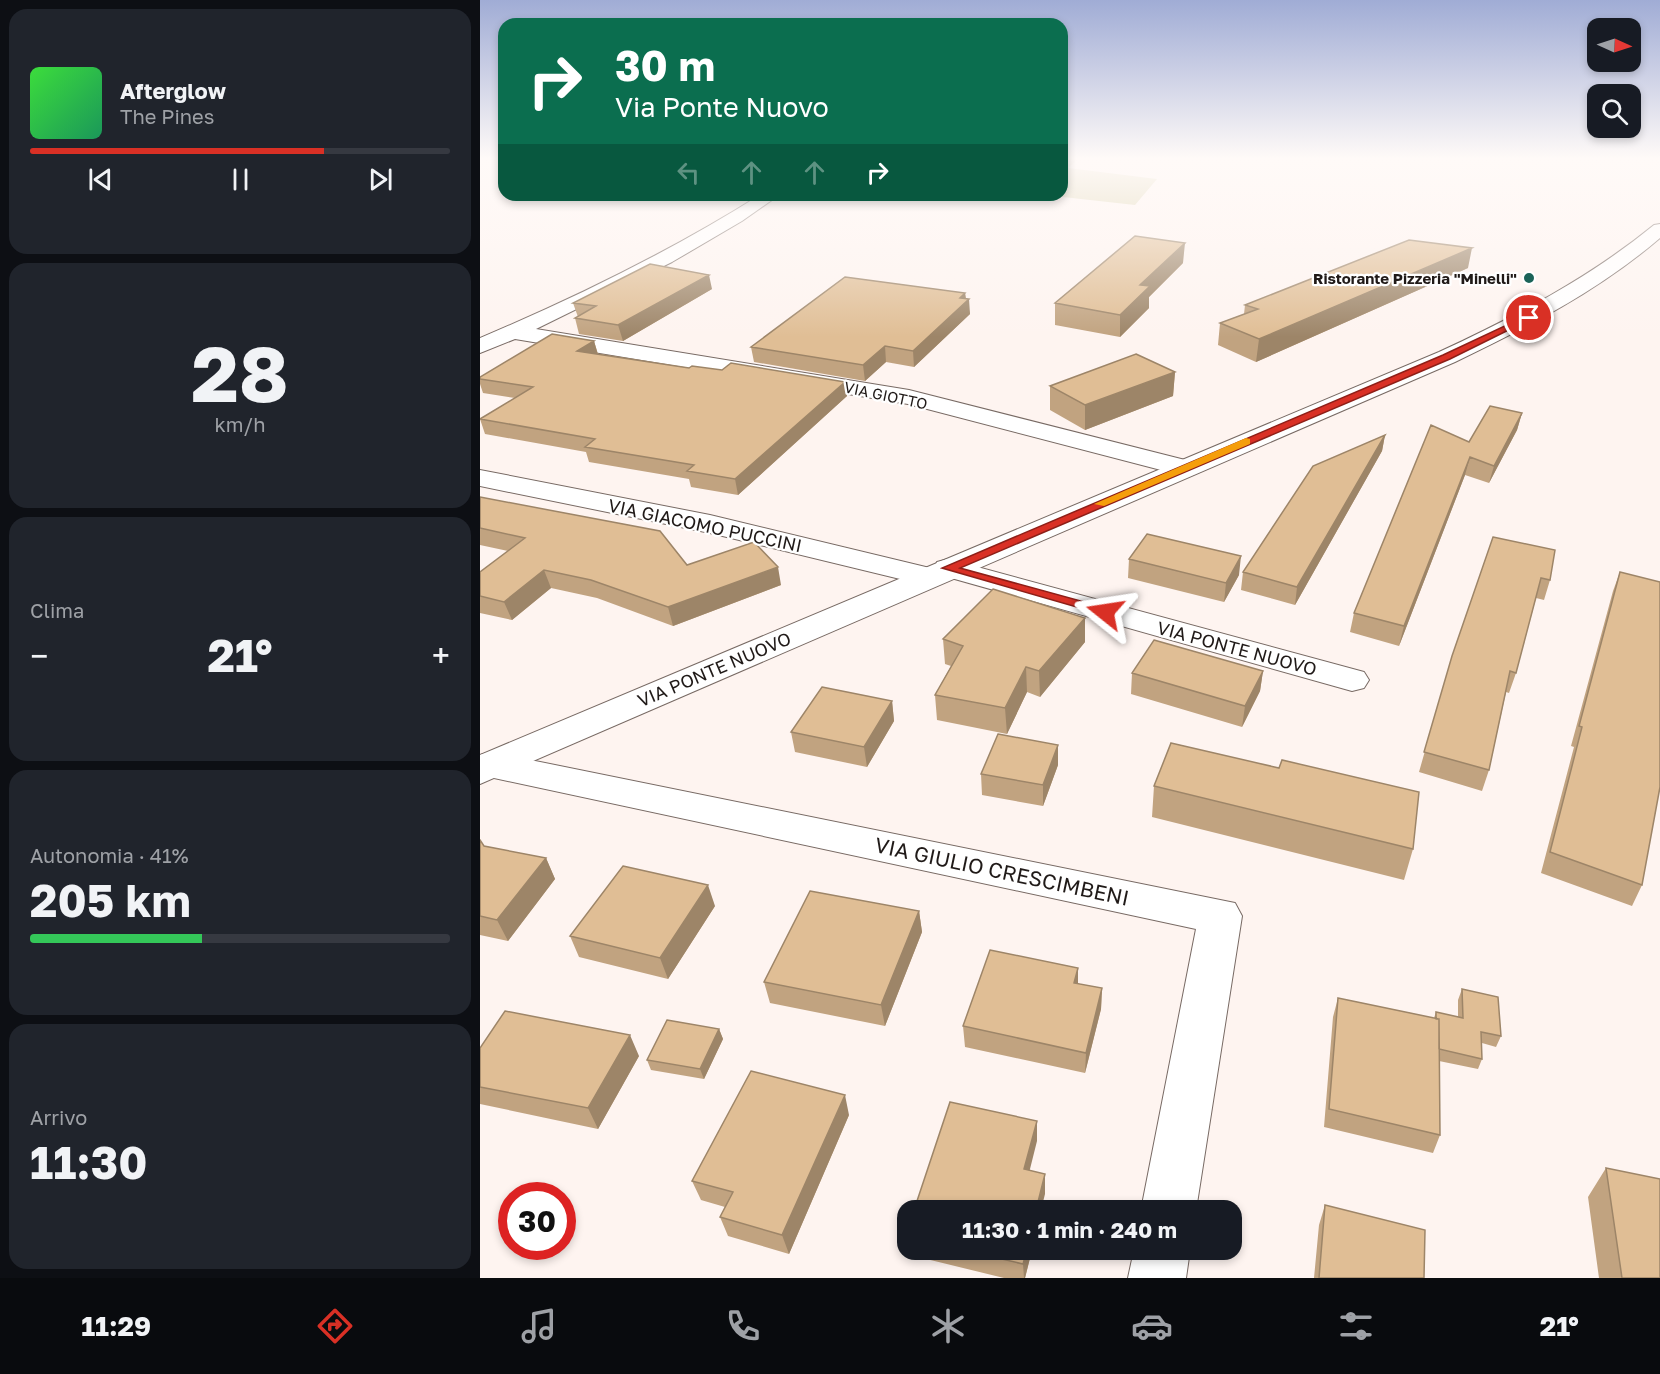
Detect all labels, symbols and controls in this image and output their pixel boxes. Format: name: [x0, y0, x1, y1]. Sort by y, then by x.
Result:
north arrow: [1587, 18, 1641, 72]
map controls: [1587, 18, 1641, 138]
text: 30 m: [615, 40, 715, 90]
icon: right: [516, 42, 594, 120]
text: Afterglow: [120, 77, 226, 104]
button: search: [1587, 84, 1641, 138]
text: Via Ponte Nuovo: [615, 91, 829, 123]
text: The Pines: [120, 104, 214, 128]
icon: left: [672, 156, 705, 189]
icon: ahead: [735, 156, 768, 189]
icon: ahead: [798, 156, 831, 189]
icon: right: [861, 156, 894, 189]
icon: previous: [84, 163, 117, 196]
icon: pause: [224, 163, 257, 196]
icon: next: [364, 163, 397, 196]
place label: Ristorante Pizzeria "Minelli": [1313, 269, 1517, 287]
marker: Ristorante Pizzeria "Minelli": [1522, 271, 1536, 285]
pin: [1503, 292, 1554, 343]
icon: arrive: [1512, 301, 1545, 334]
text: 28: [191, 326, 289, 419]
street label: VIA GIOTTO: [843, 377, 929, 413]
text: km/h: [215, 412, 265, 436]
street label: VIA GIACOMO PUCCINI: [606, 494, 804, 556]
position arrow: [1073, 580, 1137, 644]
text: Clima: [30, 598, 84, 622]
street label: VIA PONTE NUOVO: [1155, 616, 1319, 680]
street label: VIA PONTE NUOVO: [634, 627, 794, 711]
text: 21°: [207, 628, 273, 682]
text: −: [30, 636, 48, 675]
text: +: [432, 636, 450, 675]
street label: VIA GIULIO CRESCIMBENI: [873, 831, 1131, 911]
text: Autonomia · 41%: [30, 843, 188, 867]
text: 205 km: [30, 873, 191, 927]
text: Arrivo: [30, 1105, 87, 1129]
text: 11:30: [30, 1135, 147, 1189]
speed limit sign: 30: [498, 1182, 576, 1260]
text: 11:30 · 1 min · 240 m: [962, 1216, 1177, 1243]
icon: directions: [314, 1305, 356, 1347]
icon: music: [518, 1305, 560, 1347]
icon: phone: [722, 1305, 764, 1347]
icon: climate: [927, 1305, 969, 1347]
icon: car: [1131, 1305, 1173, 1347]
icon: filters: [1335, 1305, 1377, 1347]
text: 11:29: [81, 1310, 151, 1342]
text: 21°: [1540, 1310, 1579, 1342]

